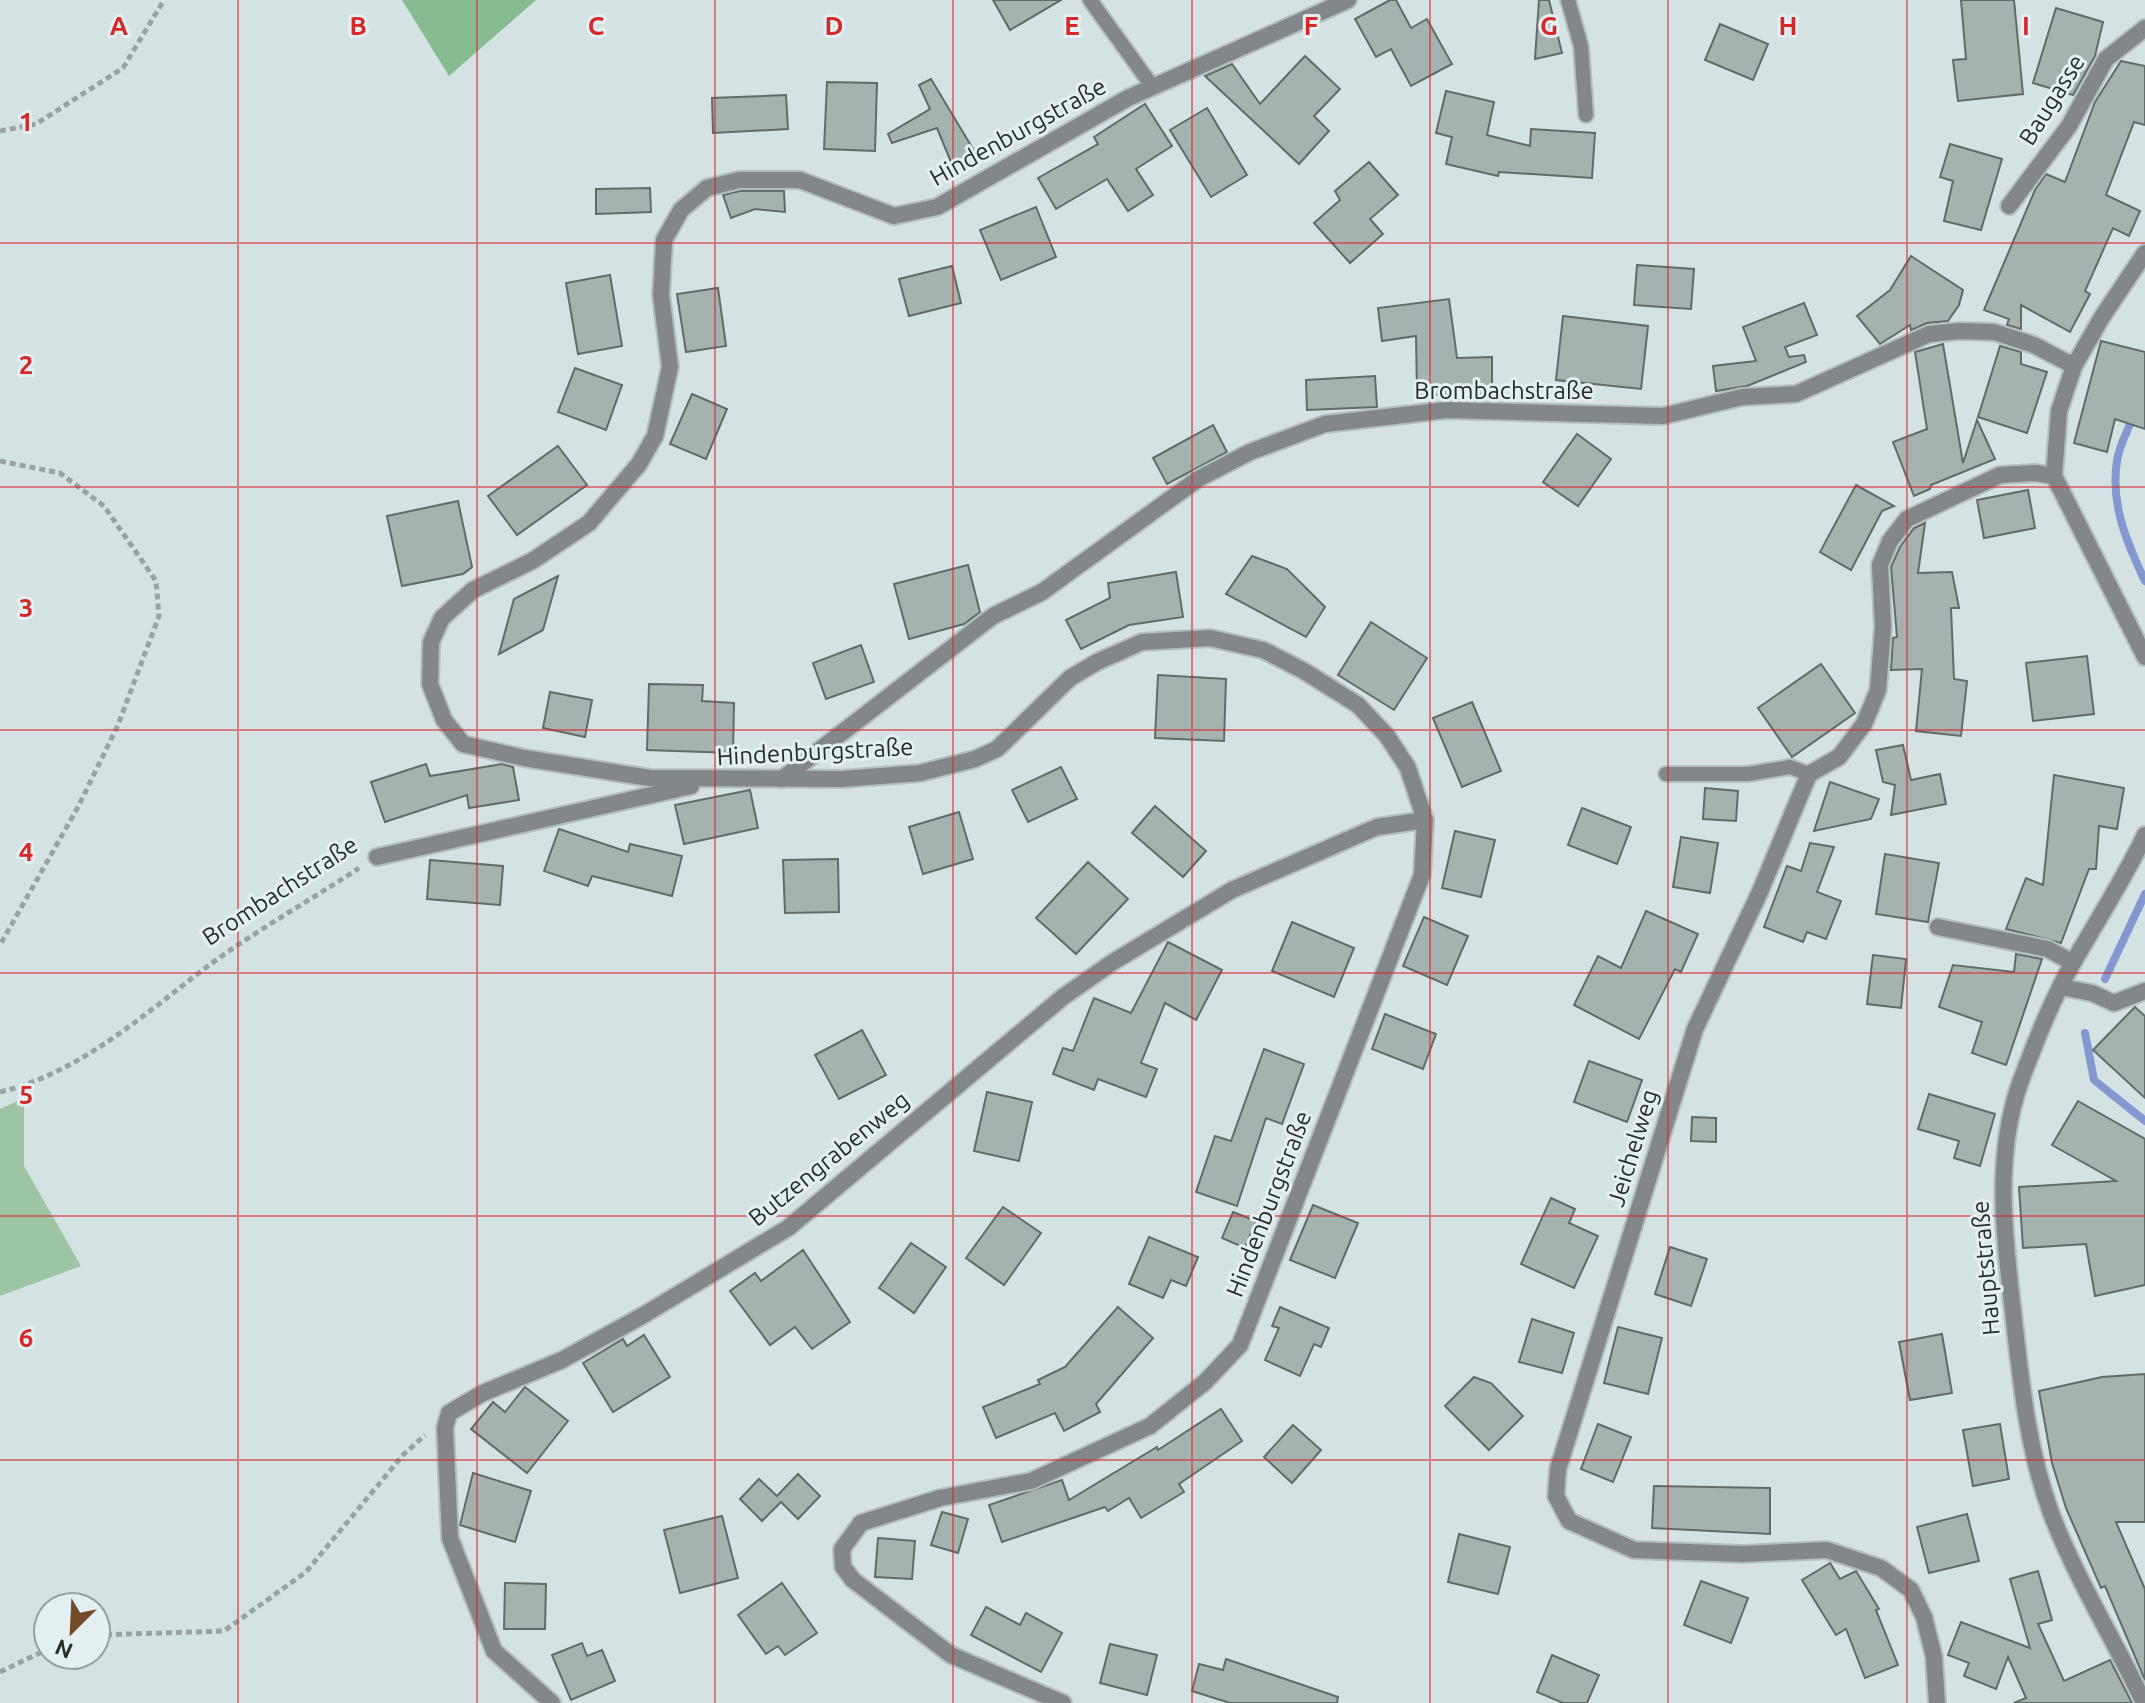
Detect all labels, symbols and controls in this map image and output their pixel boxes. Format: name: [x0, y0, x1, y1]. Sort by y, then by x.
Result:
text: A: [110, 11, 129, 40]
text: B: [349, 11, 367, 40]
text: C: [588, 11, 605, 40]
text: D: [825, 11, 843, 40]
text: E: [1064, 11, 1080, 40]
text: F: [1304, 11, 1318, 40]
text: G: [1540, 11, 1558, 40]
text: H: [1779, 11, 1797, 40]
text: I: [2022, 11, 2030, 40]
street label: Baugasse: [2013, 50, 2090, 150]
street label: Hindenburgstraße: [925, 72, 1110, 191]
text: 1: [19, 107, 33, 136]
text: 2: [19, 350, 33, 379]
street label: Brombachstraße: [1414, 377, 1594, 404]
text: 3: [19, 593, 33, 622]
street label: Hindenburgstraße: [716, 733, 914, 770]
street label: Brombachstraße: [197, 830, 362, 951]
text: 4: [19, 837, 33, 866]
text: 5: [19, 1080, 33, 1109]
street label: Butzengrabenweg: [743, 1086, 914, 1231]
street label: Jeichelweg: [1602, 1086, 1663, 1210]
street label: Hindenburgstraße: [1221, 1107, 1316, 1301]
street label: Hauptstraße: [1966, 1200, 2005, 1337]
text: 6: [19, 1323, 33, 1352]
north arrow: [32, 1591, 112, 1671]
text: N: [51, 1635, 76, 1664]

